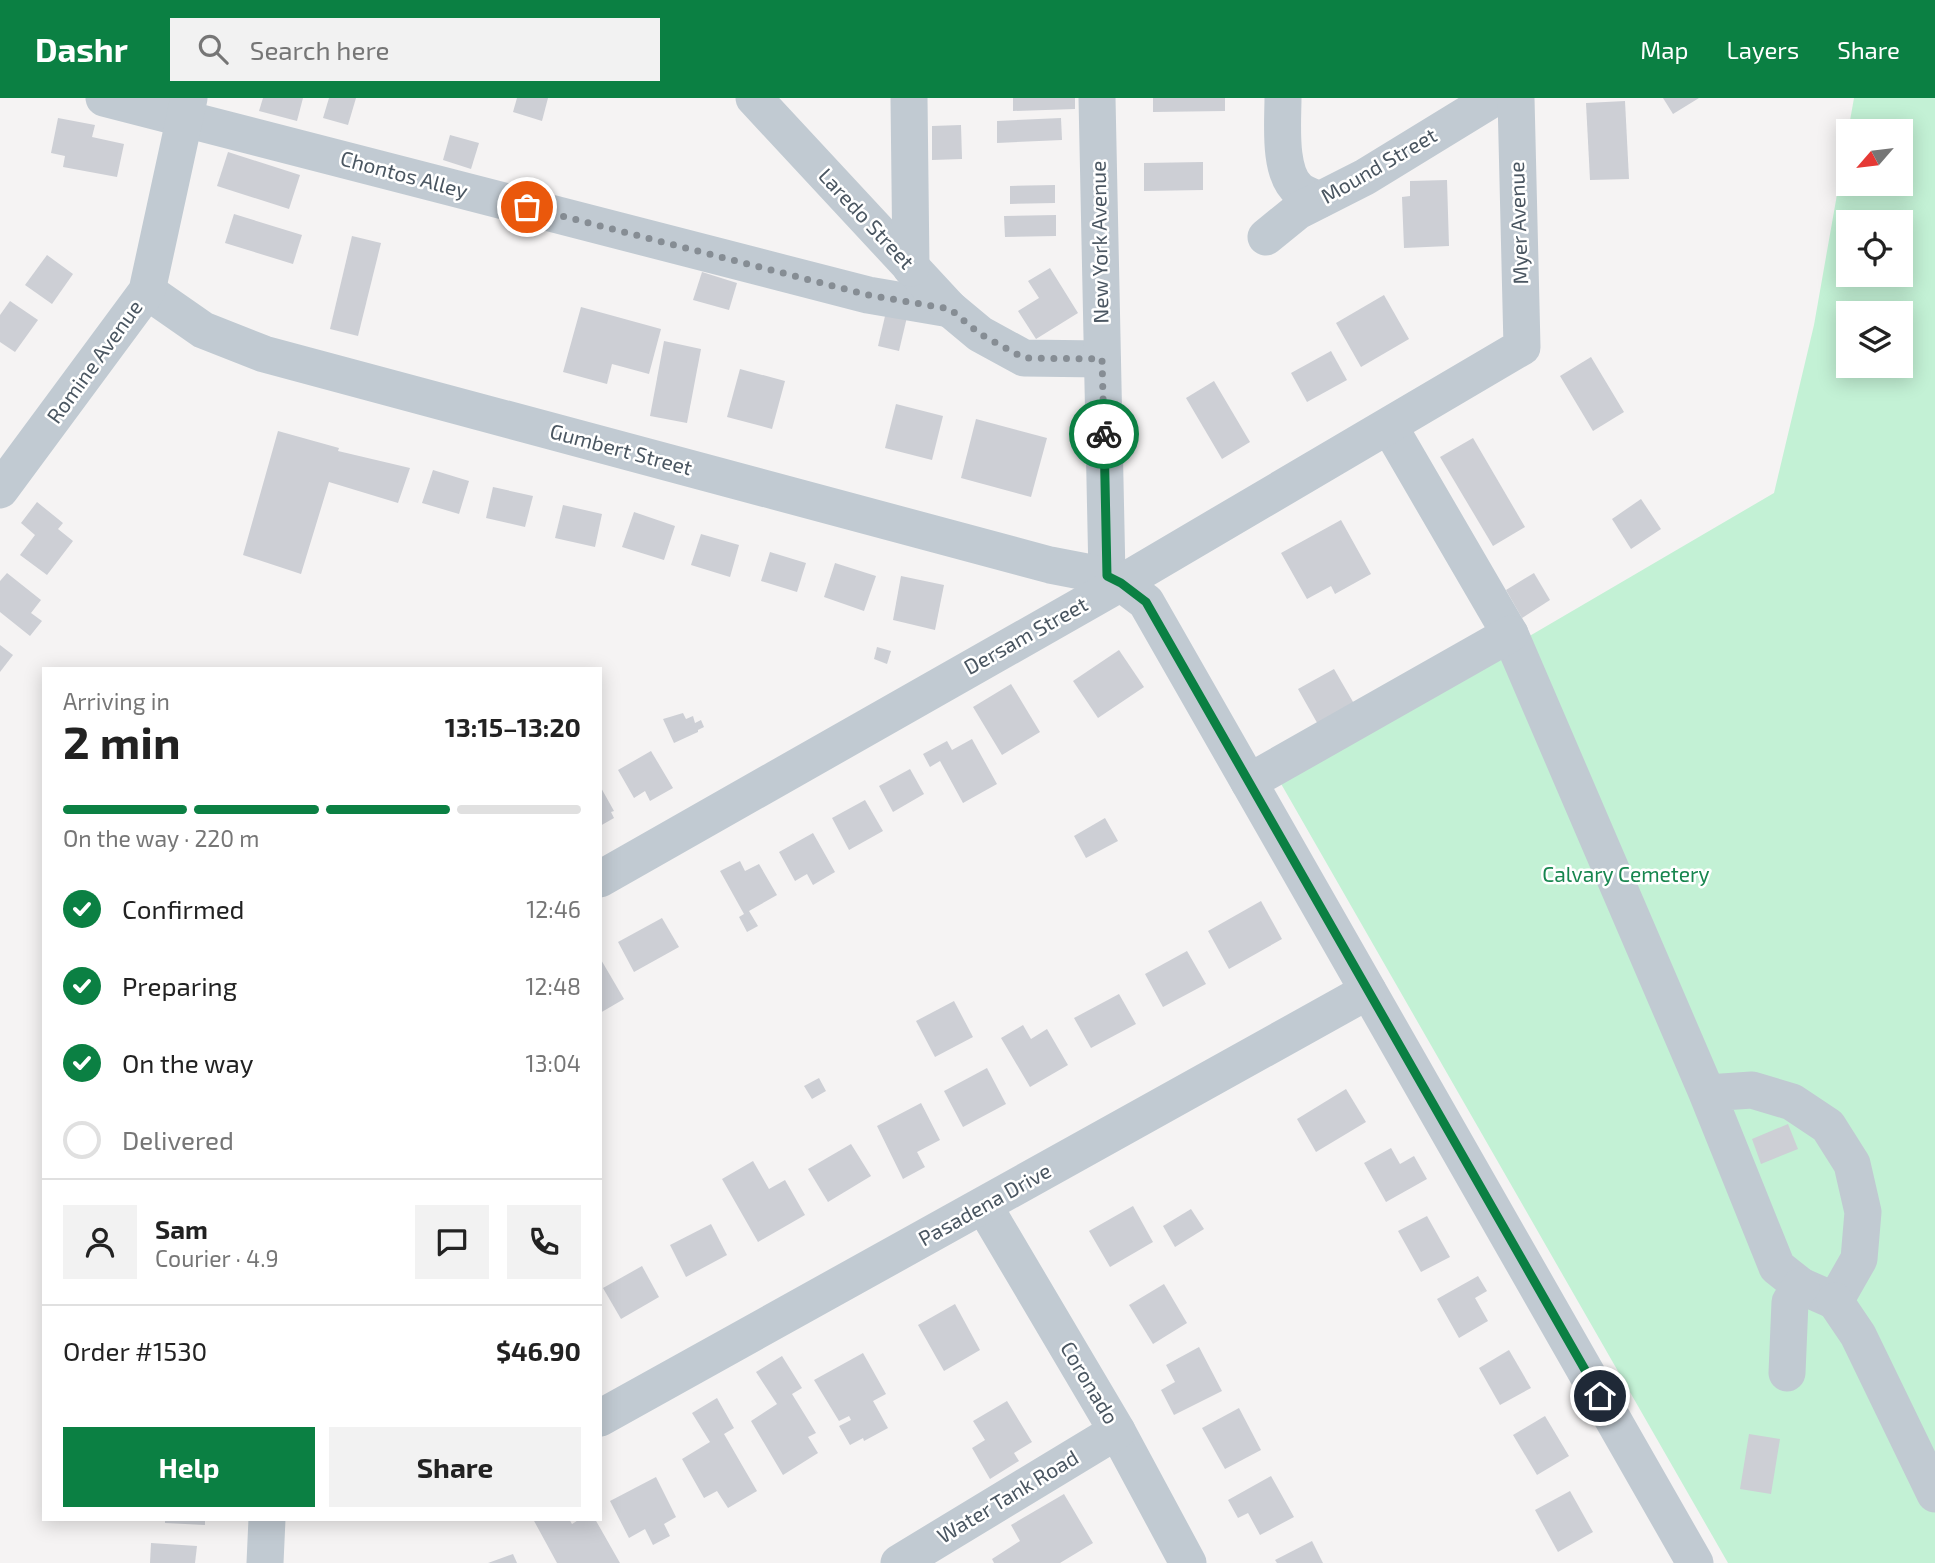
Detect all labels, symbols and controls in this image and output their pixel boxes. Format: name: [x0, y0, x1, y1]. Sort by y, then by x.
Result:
search box: [170, 18, 660, 81]
text: Dashr: [35, 29, 128, 69]
icon: search: [194, 30, 232, 68]
text: Search here: [250, 34, 389, 65]
text: Map: [1640, 35, 1688, 64]
text: Layers: [1726, 35, 1799, 64]
text: Share: [1837, 35, 1900, 64]
north arrow: [1836, 119, 1913, 196]
map controls: [1836, 119, 1913, 378]
street label: Mound Street: [1316, 121, 1441, 208]
street label: Chontos Alley: [338, 145, 471, 203]
street label: New York Avenue: [1085, 160, 1112, 324]
street label: Myer Avenue: [1503, 161, 1532, 285]
street label: Laredo Street: [814, 162, 920, 274]
pin: [497, 177, 557, 237]
icon: bag: [508, 188, 546, 226]
button: locate: [1836, 210, 1913, 287]
street label: Romine Avenue: [41, 295, 147, 428]
button: layers: [1836, 301, 1913, 378]
courier: [1069, 399, 1139, 469]
icon: bike: [1085, 415, 1123, 453]
street label: Gumbert Street: [548, 418, 695, 480]
street label: Dersam Street: [959, 590, 1091, 679]
text: Arriving in: [63, 687, 170, 715]
text: 13:15–13:20: [445, 711, 581, 742]
text: 2 min: [63, 713, 181, 768]
text: On the way · 220 m: [63, 824, 259, 852]
park label: Calvary Cemetery: [1542, 861, 1710, 886]
icon: check: [63, 890, 101, 928]
text: Confirmed: [122, 893, 245, 924]
text: 12:46: [526, 895, 581, 923]
icon: check: [63, 967, 101, 1005]
text: Preparing: [122, 970, 237, 1001]
text: 12:48: [525, 972, 581, 1000]
icon: check: [63, 1044, 101, 1082]
text: On the way: [122, 1047, 253, 1078]
text: 13:04: [526, 1049, 581, 1077]
text: Delivered: [122, 1124, 234, 1155]
street label: Pasadena Drive: [914, 1157, 1055, 1250]
button: person: [63, 1205, 137, 1279]
button: chat: [415, 1205, 489, 1279]
button: phone: [507, 1205, 581, 1279]
text: Sam: [155, 1213, 208, 1244]
text: Courier · 4.9: [155, 1244, 279, 1272]
text: Order #1530: [63, 1335, 207, 1366]
text: $46.90: [496, 1335, 581, 1366]
street label: Coronado: [1056, 1337, 1125, 1428]
pin: [1570, 1366, 1630, 1426]
icon: home: [1581, 1377, 1619, 1415]
button: Help: [63, 1427, 315, 1507]
button: Share: [329, 1427, 581, 1507]
street label: Water Tank Road: [932, 1444, 1082, 1548]

